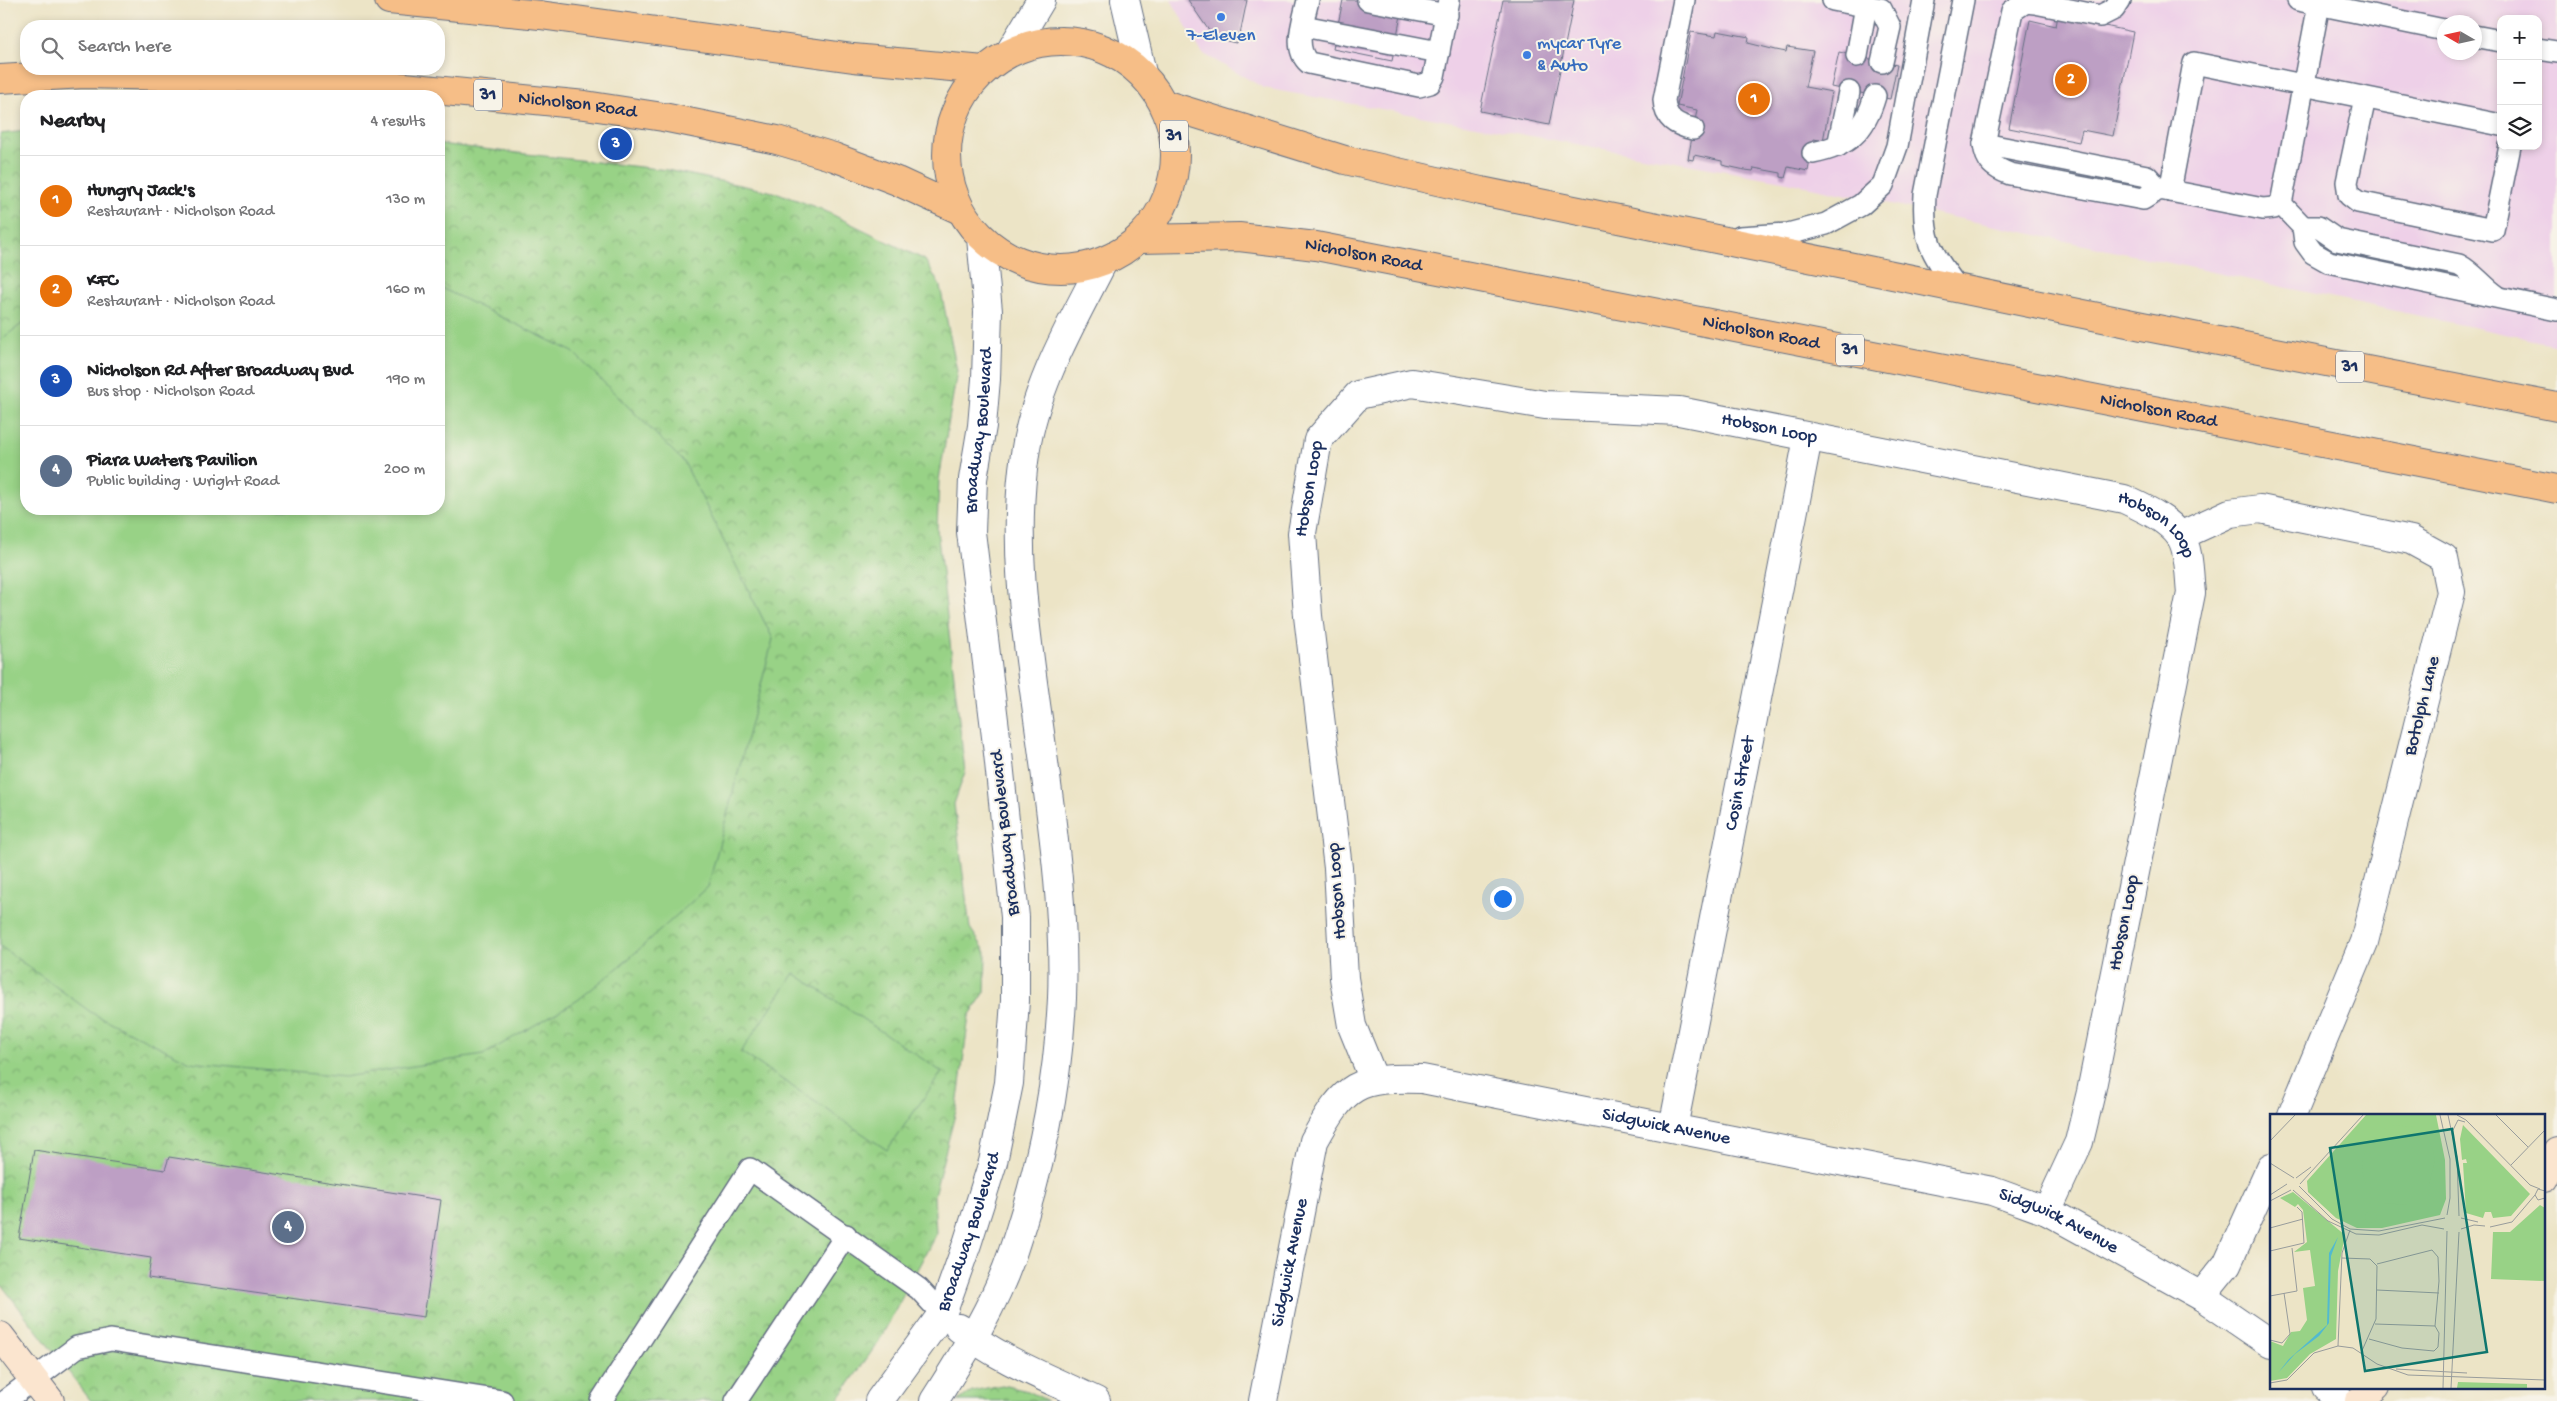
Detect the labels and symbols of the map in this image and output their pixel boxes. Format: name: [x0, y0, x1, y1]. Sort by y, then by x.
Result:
marker: 7-Eleven: [1215, 11, 1227, 23]
north arrow: [2437, 15, 2482, 60]
place label: 7-Eleven: [1186, 25, 1255, 48]
place label: mycar Tyre & Auto: [1537, 33, 1621, 78]
marker: mycar Tyre & Auto: [1521, 49, 1533, 61]
pin: 2: [2055, 61, 2087, 99]
road number: 31: [474, 80, 502, 110]
pin: 1: [1738, 80, 1770, 118]
street label: Nicholson Road: [517, 87, 640, 125]
road number: 31: [1160, 120, 1188, 152]
pin: 3: [600, 125, 632, 163]
street label: Nicholson Road: [1304, 233, 1426, 278]
street label: Nicholson Road: [1700, 310, 1824, 356]
road number: 31: [1836, 334, 1864, 366]
street label: Broadway Boulevard: [960, 346, 998, 515]
road number: 31: [2336, 352, 2364, 382]
street label: Nicholson Road: [2098, 388, 2221, 434]
street label: Hobson Loop: [1719, 408, 1820, 450]
street label: Hobson Loop: [1290, 438, 1329, 539]
street label: Hobson Loop: [2116, 487, 2199, 561]
street label: Botolph Lane: [2399, 654, 2447, 759]
street label: Cosin Street: [1720, 732, 1761, 833]
street label: Broadway Boulevard: [986, 747, 1026, 918]
street label: Hobson Loop: [1323, 841, 1353, 940]
street label: Hobson Loop: [2104, 872, 2146, 973]
your location: [1490, 886, 1516, 912]
street label: Sidgwick Avenue: [1600, 1103, 1733, 1151]
inset map: [2270, 1114, 2544, 1388]
street label: Broadway Boulevard: [932, 1149, 1007, 1316]
street label: Sidgwick Avenue: [1995, 1183, 2122, 1260]
street label: Sidgwick Avenue: [1266, 1196, 1314, 1329]
pin: 4: [272, 1208, 304, 1246]

